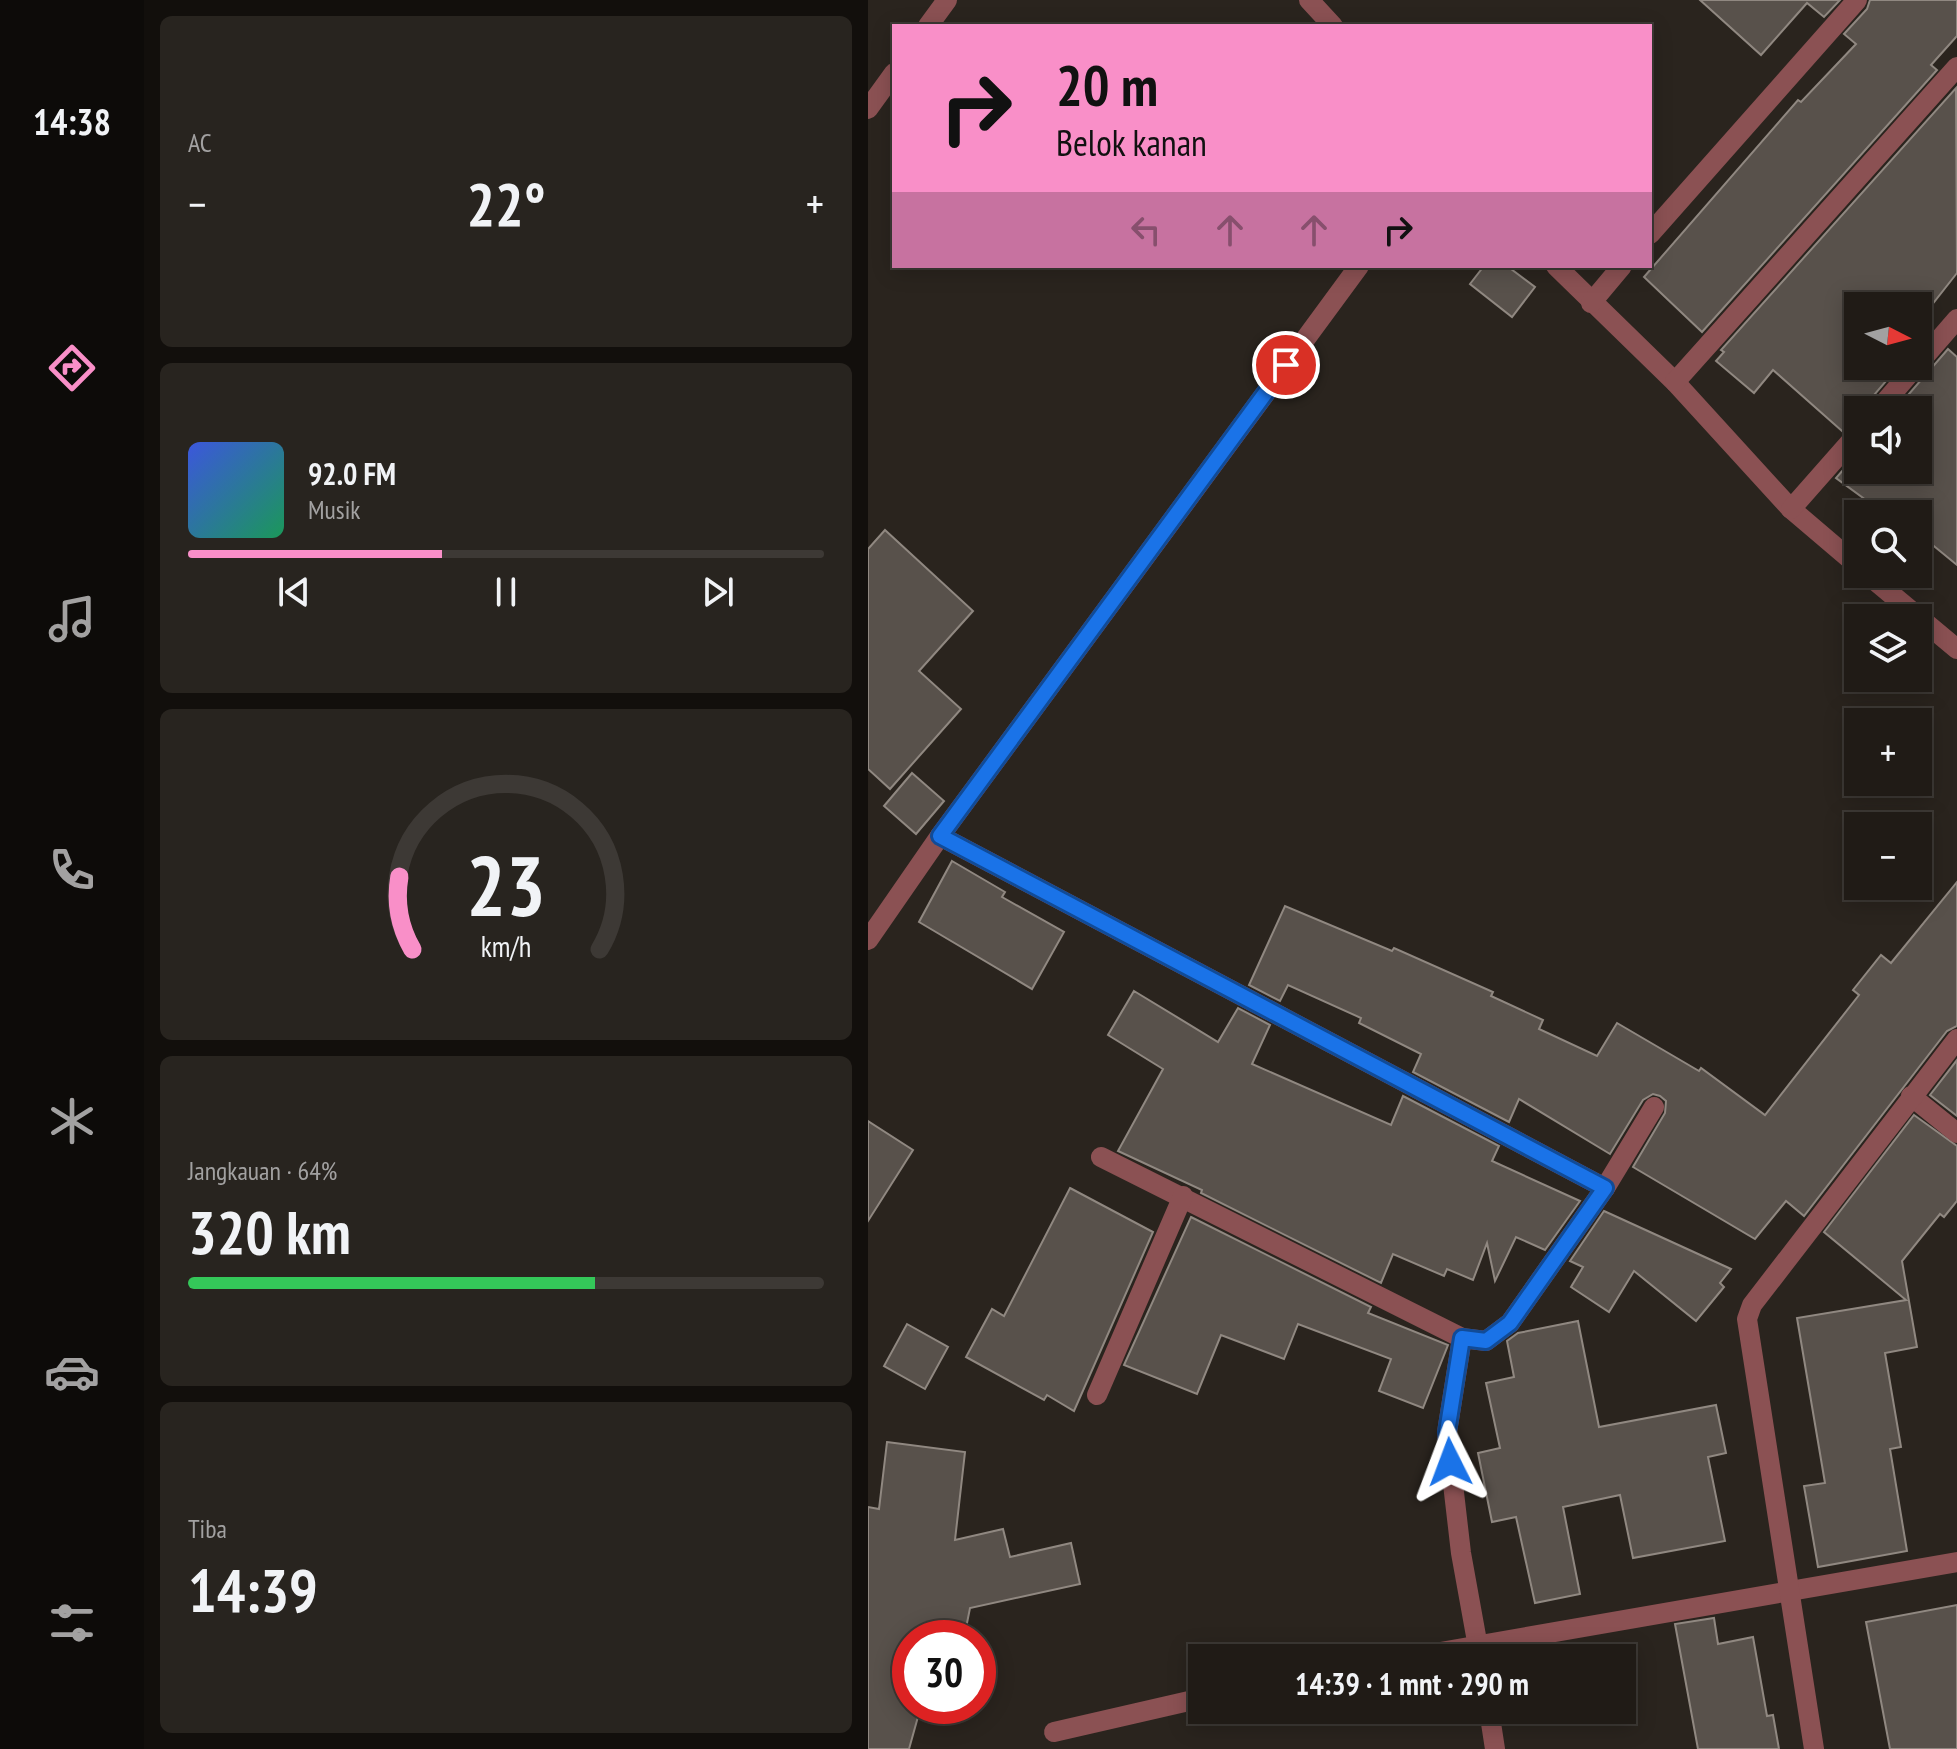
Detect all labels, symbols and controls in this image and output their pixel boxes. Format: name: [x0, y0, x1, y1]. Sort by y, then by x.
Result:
text: 20 m: [1056, 49, 1158, 121]
icon: right: [924, 56, 1028, 160]
text: 14:38: [33, 98, 111, 145]
text: Belok kanan: [1056, 119, 1207, 166]
text: AC: [188, 126, 212, 159]
text: 22°: [466, 165, 546, 243]
text: −: [188, 175, 206, 232]
text: +: [806, 175, 824, 232]
icon: left: [1124, 208, 1168, 252]
icon: ahead: [1208, 208, 1252, 252]
icon: ahead: [1292, 208, 1336, 252]
icon: right: [1376, 208, 1420, 252]
north arrow: [1844, 292, 1932, 380]
map controls: [1844, 292, 1932, 900]
pin: [1252, 331, 1320, 399]
icon: directions: [44, 340, 100, 396]
icon: arrive: [1264, 343, 1308, 387]
button: sound: [1844, 396, 1932, 484]
text: 92.0 FM: [308, 454, 396, 493]
text: Musik: [308, 493, 360, 526]
button: search: [1844, 500, 1932, 588]
icon: previous: [272, 570, 316, 614]
icon: pause: [484, 570, 528, 614]
icon: next: [696, 570, 740, 614]
icon: music: [44, 591, 100, 647]
button: layers: [1844, 604, 1932, 692]
button: +: [1844, 708, 1932, 796]
button: −: [1844, 812, 1932, 900]
text: 23: [466, 831, 546, 939]
icon: phone: [44, 842, 100, 898]
text: km/h: [481, 929, 531, 966]
icon: climate: [44, 1093, 100, 1149]
text: Jangkauan · 64%: [188, 1154, 337, 1187]
text: 320 km: [188, 1193, 351, 1271]
icon: car: [44, 1344, 100, 1400]
position arrow: [1408, 1420, 1492, 1504]
text: Tiba: [188, 1512, 227, 1545]
text: 14:39: [188, 1551, 318, 1629]
icon: filters: [44, 1595, 100, 1651]
speed limit sign: 30: [892, 1620, 996, 1724]
text: 14:39 · 1 mnt · 290 m: [1295, 1664, 1529, 1703]

